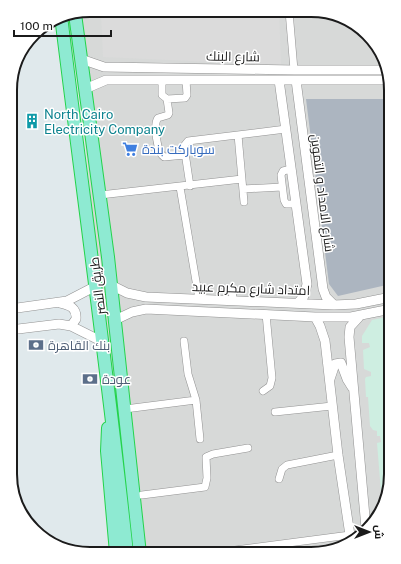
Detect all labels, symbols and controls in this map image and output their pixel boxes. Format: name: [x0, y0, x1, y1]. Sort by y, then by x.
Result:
scale bar: [14, 12, 111, 38]
text: 100 m: [20, 19, 53, 33]
street label: شارع البنك: [206, 49, 260, 65]
place label: North Cairo Electricity Company: [44, 107, 165, 137]
building icon: North Cairo Electricity Company: [23, 112, 41, 130]
street label: شارع الامداد و التموين: [307, 133, 337, 253]
supermarket icon: سوباركت بندة: [121, 140, 139, 158]
place label: سوباركت بندة: [142, 142, 215, 157]
street label: طريق النصر: [86, 256, 109, 317]
street label: امتداد شارع مكرم عبيد: [192, 279, 310, 300]
bank icon: بنك القاهرة: [27, 336, 45, 354]
place label: بنك القاهرة: [48, 338, 110, 353]
bank icon: عودة: [81, 370, 99, 388]
place label: عودة: [102, 372, 131, 387]
north arrow: [349, 512, 389, 552]
text: ش: [372, 525, 385, 539]

